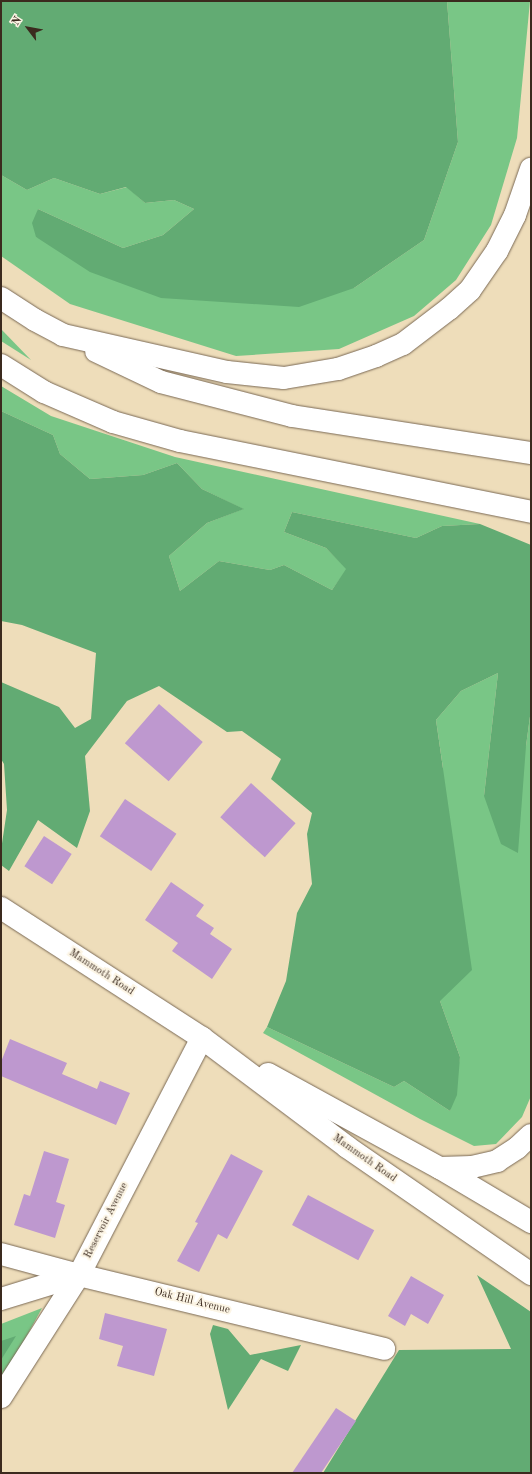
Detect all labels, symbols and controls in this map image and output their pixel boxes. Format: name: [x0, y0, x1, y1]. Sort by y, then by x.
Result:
north arrow: [8, 8, 48, 48]
text: N: [11, 15, 24, 28]
street label: Mammoth Road: [66, 947, 136, 999]
street label: Mammoth Road: [329, 1132, 399, 1186]
street label: Reservoir Avenue: [82, 1181, 132, 1261]
street label: Oak Hill Avenue: [153, 1286, 231, 1318]

